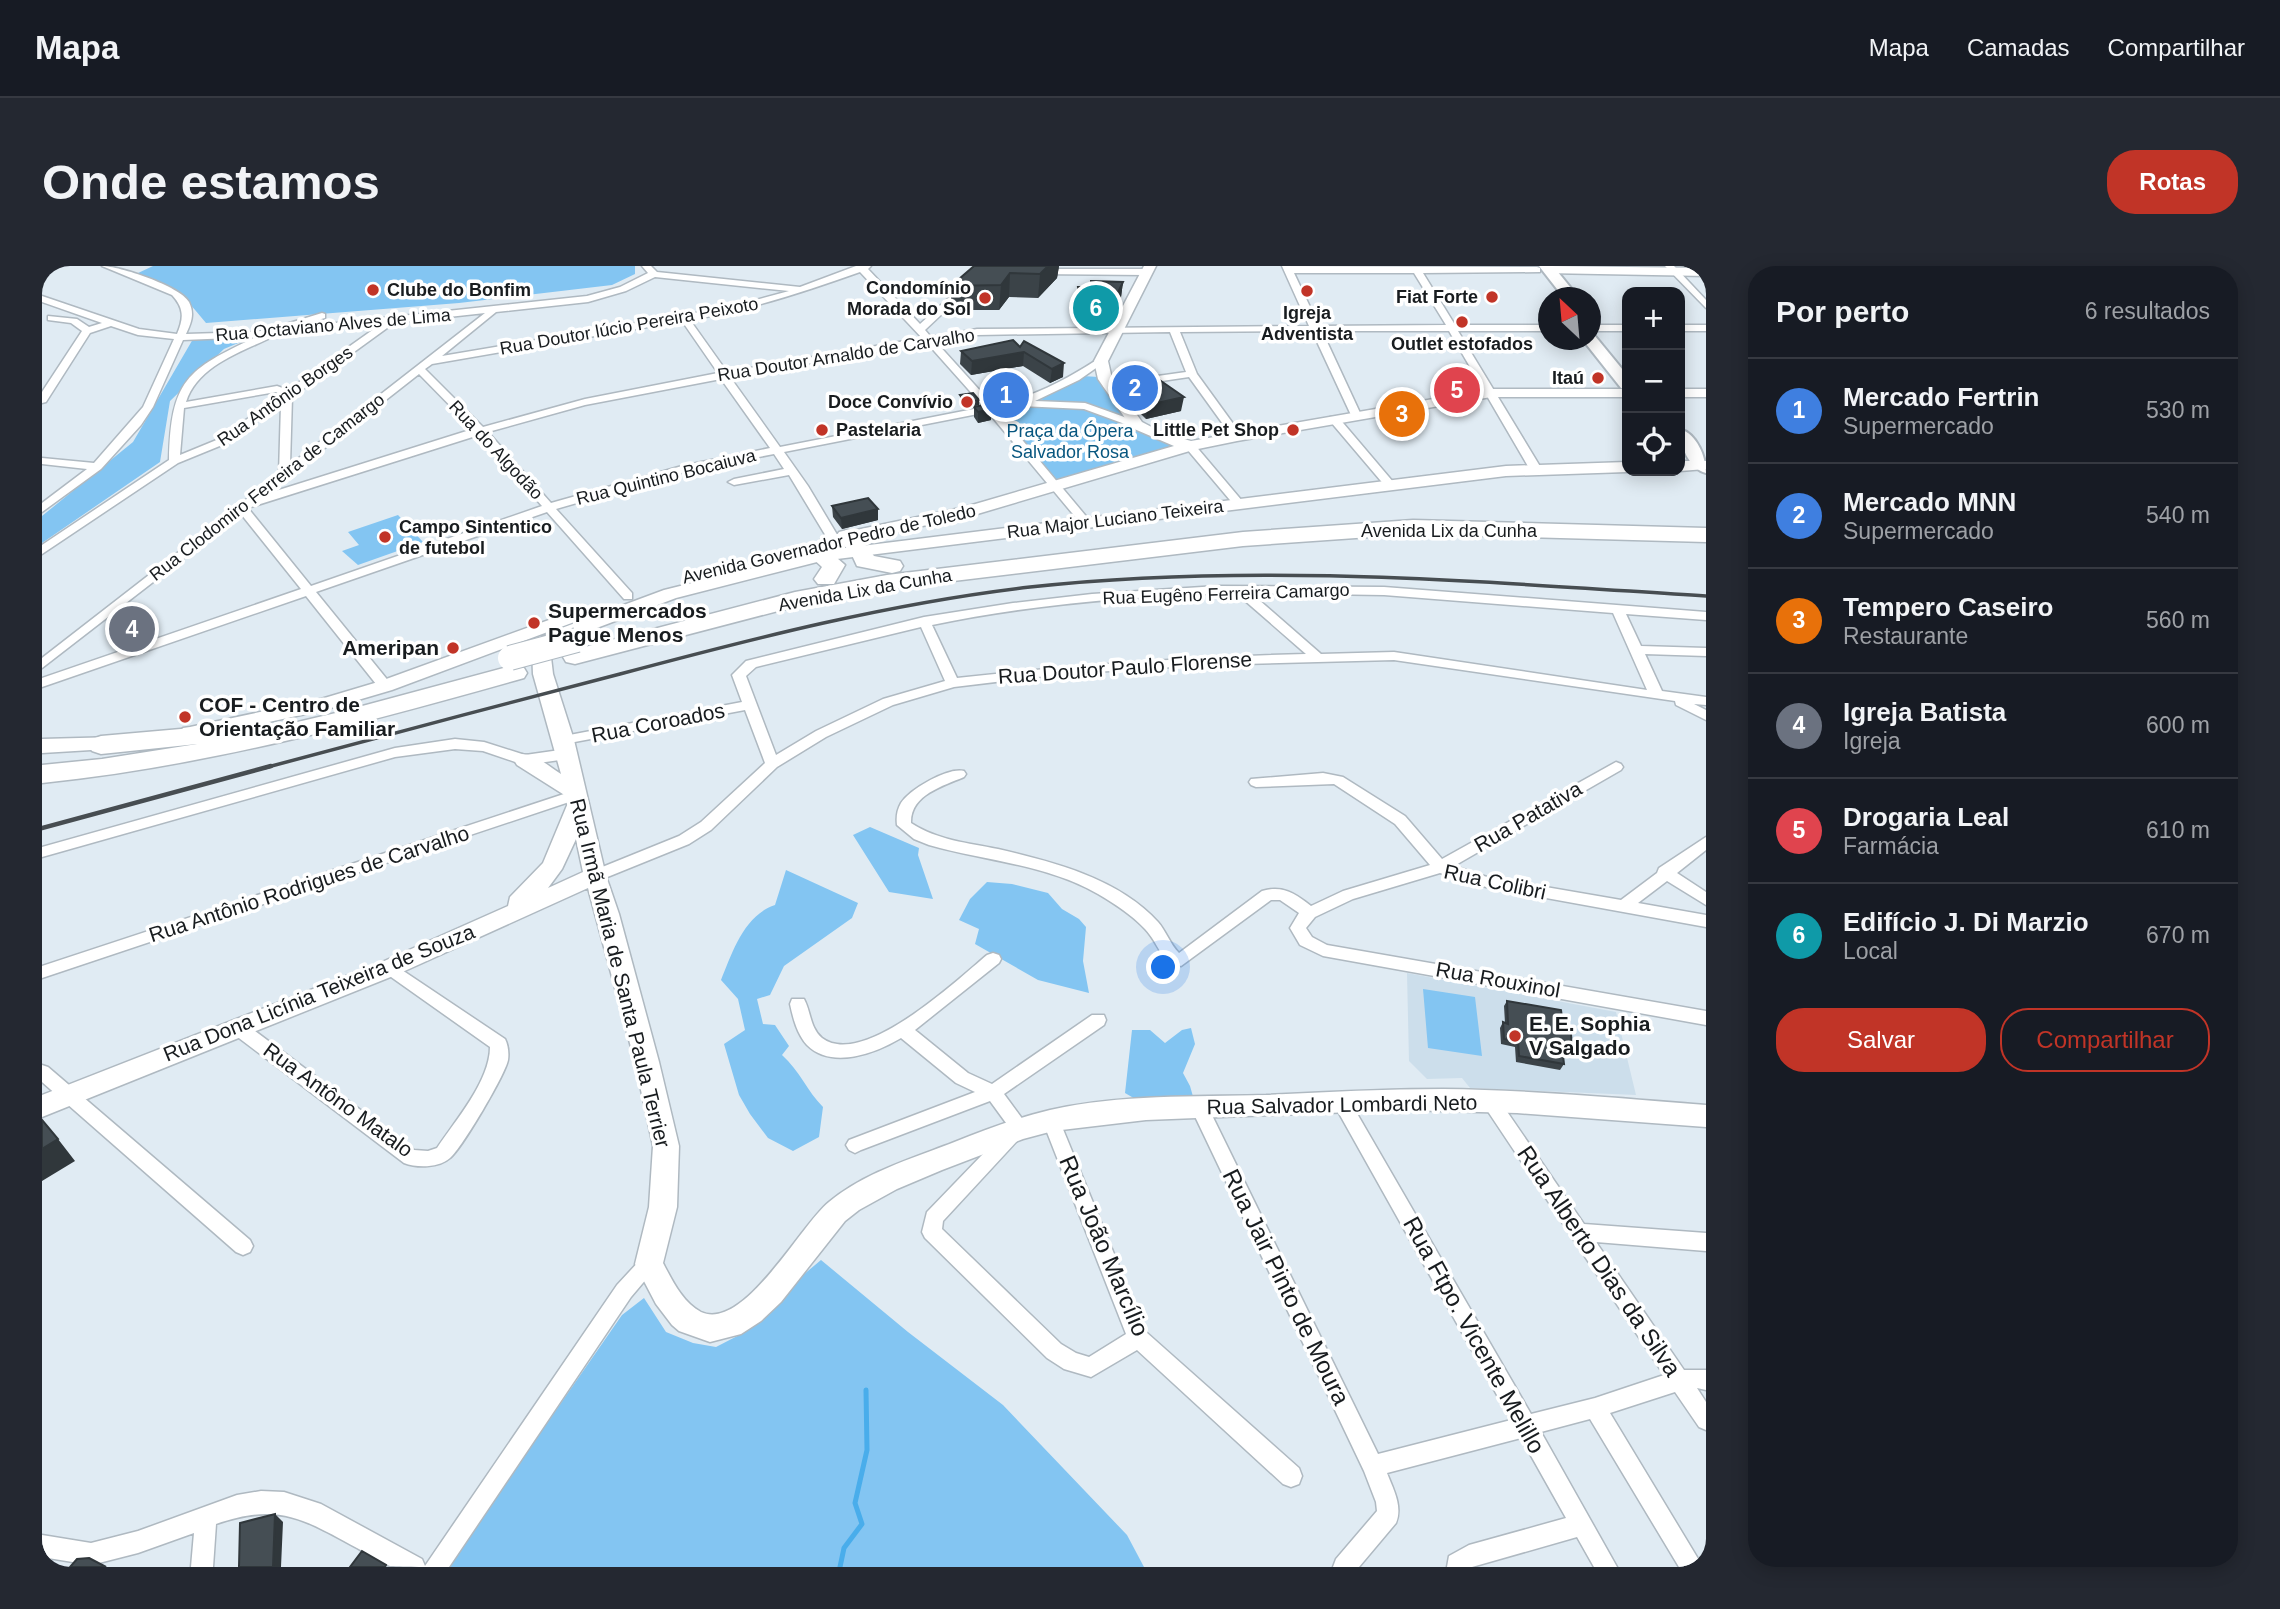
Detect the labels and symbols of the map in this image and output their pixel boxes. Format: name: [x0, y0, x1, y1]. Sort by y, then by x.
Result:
place label: Condomínio Morada do Sol: [847, 278, 971, 319]
place label: Clube do Bonfim: [387, 280, 531, 300]
marker: Clube do Bonfim: [365, 282, 381, 298]
pin: 6: [1073, 282, 1119, 334]
marker: Igreja Adventista: [1299, 283, 1315, 299]
place label: Fiat Forte: [1396, 287, 1478, 307]
north arrow: [1538, 287, 1601, 350]
marker: Fiat Forte: [1484, 289, 1500, 305]
marker: Condomínio Morada do Sol: [977, 290, 993, 306]
street label: Rua Doutor lúcio Pereira Peixoto: [498, 293, 760, 359]
place label: Igreja Adventista: [1261, 303, 1354, 344]
street label: Rua Octaviano Alves de Lima: [215, 305, 452, 345]
marker: Outlet estofados: [1454, 314, 1470, 330]
street label: Rua Doutor Arnaldo de Carvalho: [716, 325, 976, 385]
place label: Outlet estofados: [1391, 334, 1533, 354]
street label: Rua Antônio Borges: [214, 342, 356, 450]
pin: 2: [1112, 362, 1158, 414]
pin: 5: [1434, 364, 1480, 416]
place label: Itaú: [1552, 368, 1584, 388]
pin: 1: [983, 369, 1029, 421]
marker: Itaú: [1590, 370, 1606, 386]
pin: 3: [1379, 388, 1425, 440]
street label: Rua Clodomiro Ferreira de Camargo: [146, 389, 388, 585]
place label: Doce Convívio: [828, 392, 953, 412]
marker: Doce Convívio: [959, 394, 975, 410]
street label: Rua do Algodão: [445, 396, 547, 504]
place label: Pastelaria: [836, 420, 922, 440]
park label: Praça da Ópera Salvador Rosa: [1006, 420, 1135, 462]
place label: Little Pet Shop: [1153, 420, 1279, 440]
marker: Pastelaria: [814, 422, 830, 438]
marker: Little Pet Shop: [1285, 422, 1301, 438]
street label: Rua Quintino Bocaiuva: [574, 445, 759, 509]
street label: Rua Major Luciano Teixeira: [1006, 496, 1225, 542]
street label: Avenida Governador Pedro de Toledo: [680, 500, 978, 588]
place label: Campo Sintentico de futebol: [399, 517, 552, 558]
street label: Avenida Lix da Cunha: [1361, 521, 1538, 541]
marker: Campo Sintentico de futebol: [377, 529, 393, 545]
street label: Avenida Lix da Cunha: [777, 565, 954, 615]
street label: Rua Eugêno Ferreira Camargo: [1102, 580, 1350, 608]
place label: Supermercados Pague Menos: [548, 599, 707, 646]
pin: 4: [109, 603, 155, 655]
marker: Supermercados Pague Menos: [526, 615, 542, 631]
place label: Ameripan: [342, 636, 439, 659]
marker: Ameripan: [445, 640, 461, 656]
street label: Rua Doutor Paulo Florense: [997, 647, 1253, 688]
place label: COF - Centro de Orientação Familiar: [199, 693, 395, 740]
street label: Rua Coroados: [589, 698, 727, 747]
marker: COF - Centro de Orientação Familiar: [177, 709, 193, 725]
street label: Rua Patativa: [1470, 776, 1586, 857]
street label: Rua Irmã Maria de Santa Paula Terrier: [566, 796, 675, 1150]
street label: Rua Antônio Rodrigues de Carvalho: [146, 821, 472, 946]
street label: Rua Colibri: [1442, 859, 1548, 904]
street label: Rua Dona Licínia Teixeira de Souza: [160, 919, 478, 1066]
your location: [1146, 950, 1180, 984]
street label: Rua Rouxinol: [1434, 957, 1562, 1002]
place label: E. E. Sophia V Salgado: [1529, 1012, 1651, 1059]
marker: E. E. Sophia V Salgado: [1507, 1028, 1523, 1044]
street label: Rua Antôno Matalo: [259, 1038, 417, 1161]
street label: Rua Salvador Lombardi Neto: [1206, 1091, 1478, 1118]
street label: Rua Alberto Dias da Silva: [1512, 1140, 1687, 1382]
street label: Rua João Marcílio: [1054, 1152, 1155, 1340]
street label: Rua Jair Pinto de Moura: [1218, 1165, 1356, 1410]
street label: Rua Ftpo. Vicente Melillo: [1398, 1212, 1551, 1458]

